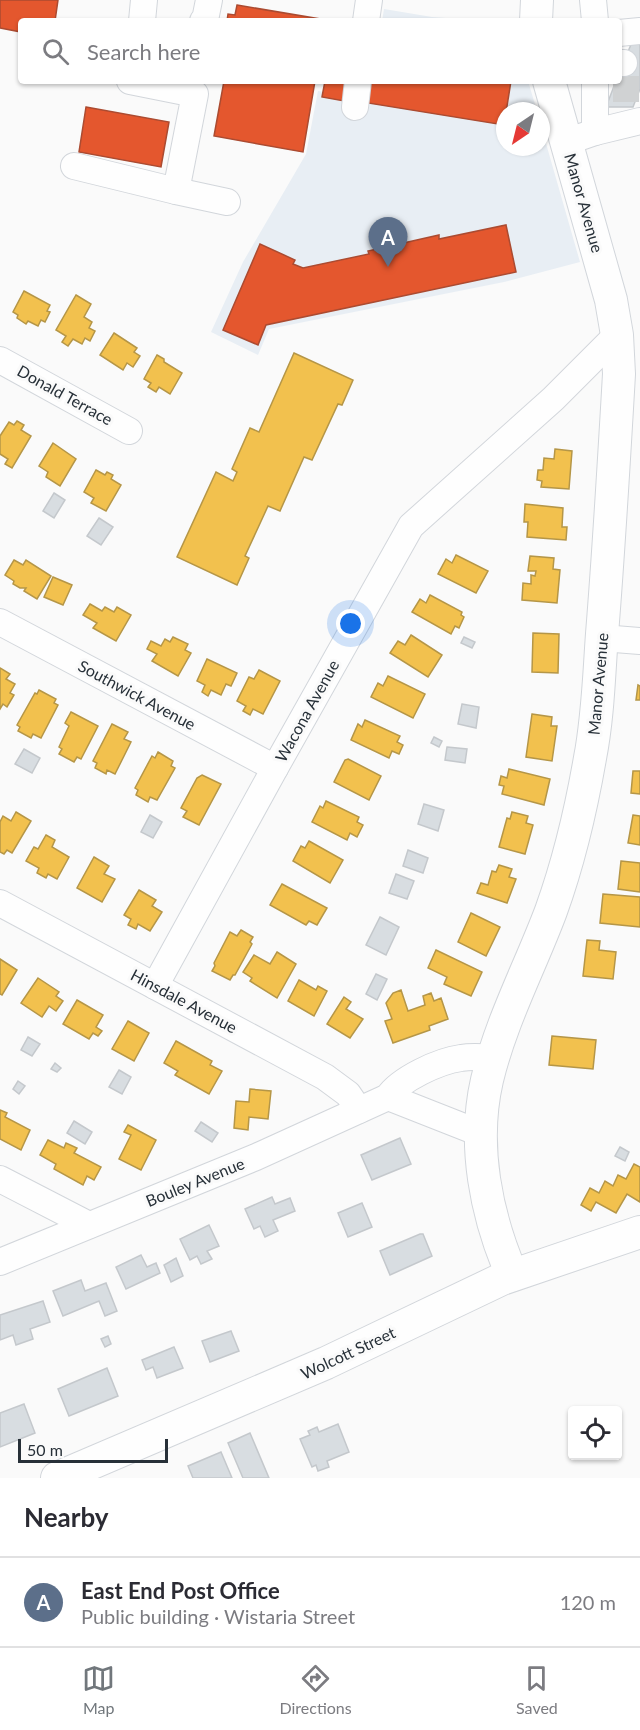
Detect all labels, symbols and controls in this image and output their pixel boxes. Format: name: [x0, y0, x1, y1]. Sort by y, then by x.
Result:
search box: [18, 18, 622, 84]
icon: search: [39, 35, 72, 68]
text: Search here: [87, 38, 200, 65]
north arrow: [496, 102, 550, 156]
street label: Manor Avenue: [561, 151, 608, 255]
pin: A: [368, 218, 408, 267]
street label: Donald Terrace: [14, 361, 116, 428]
your location: [336, 609, 365, 638]
street label: Manor Avenue: [584, 632, 611, 736]
street label: Southwick Avenue: [75, 656, 199, 733]
street label: Wacona Avenue: [271, 656, 342, 765]
street label: Hinsdale Avenue: [128, 965, 241, 1037]
street label: Bouley Avenue: [143, 1153, 247, 1210]
street label: Wolcott Street: [298, 1322, 398, 1383]
map controls: [568, 1406, 622, 1460]
button: locate: [568, 1406, 622, 1460]
scale bar: [18, 1436, 168, 1464]
text: 50 m: [27, 1440, 63, 1459]
text: Nearby: [24, 1501, 109, 1533]
text: East End Post Office: [81, 1577, 280, 1604]
text: A: [37, 1590, 50, 1614]
text: 120 m: [560, 1590, 616, 1614]
text: Public building · Wistaria Street: [81, 1604, 355, 1628]
tab: Map: [82, 1662, 115, 1717]
tab: Directions: [279, 1662, 352, 1717]
tab: Saved: [516, 1662, 558, 1717]

